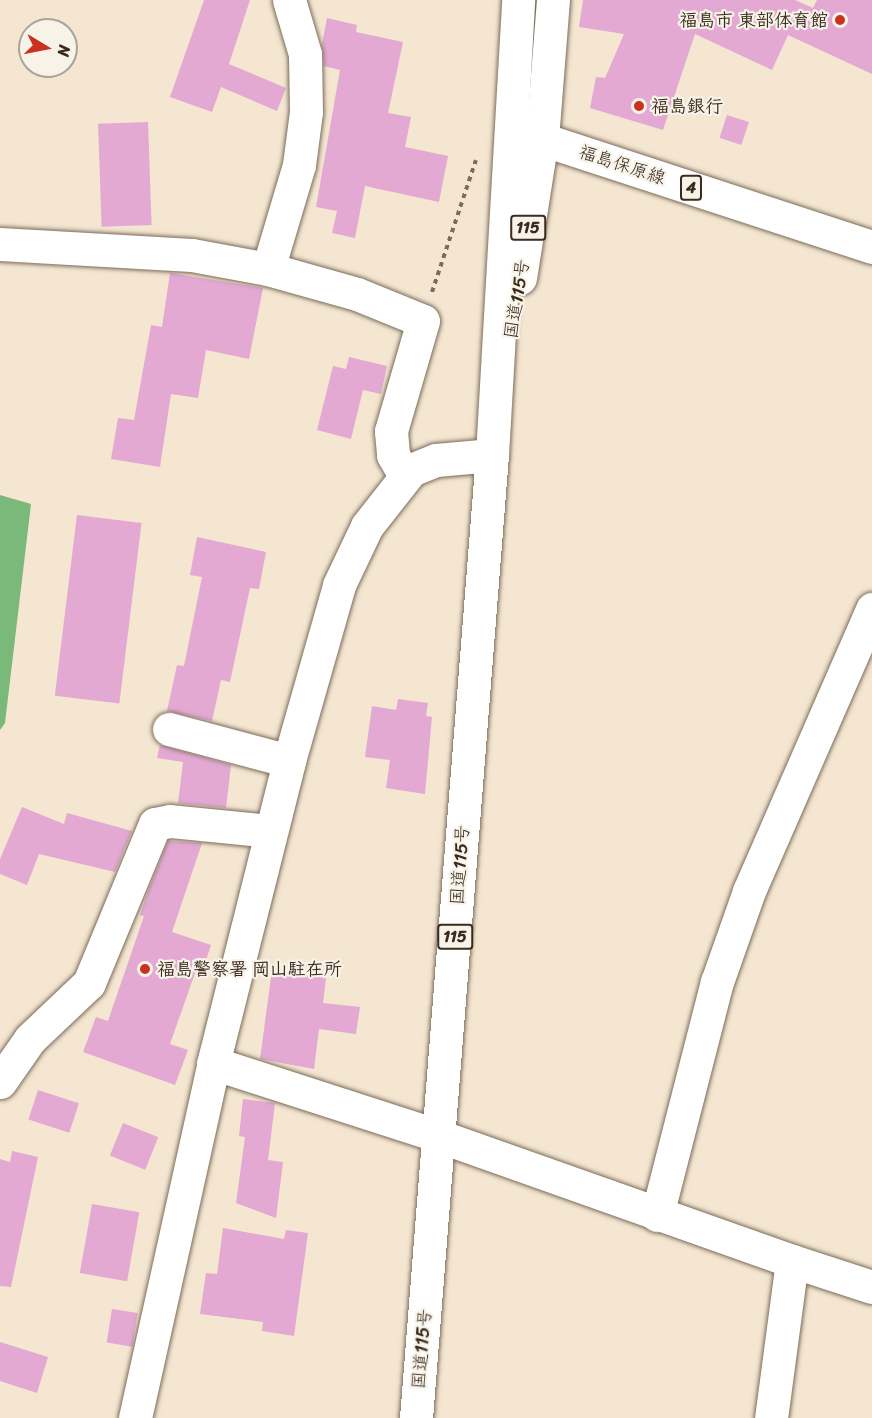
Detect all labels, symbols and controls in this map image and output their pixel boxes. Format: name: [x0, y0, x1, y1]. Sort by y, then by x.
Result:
place label: 福島市 東部体育館: [679, 9, 828, 31]
marker: 福島市 東部体育館: [833, 13, 847, 27]
north arrow: [18, 18, 78, 78]
text: N: [49, 43, 79, 59]
place label: 福島銀行: [651, 95, 723, 117]
marker: 福島銀行: [632, 99, 646, 113]
street label: 福島保原線: [576, 141, 668, 189]
road number: 4: [679, 175, 703, 201]
road number: 115: [510, 215, 546, 241]
street label: 国道115号: [500, 258, 534, 340]
street label: 国道115号: [446, 824, 474, 906]
road number: 115: [437, 924, 473, 950]
place label: 福島警察署 岡山駐在所: [157, 958, 342, 980]
marker: 福島警察署 岡山駐在所: [138, 962, 152, 976]
street label: 国道115号: [408, 1308, 436, 1390]

